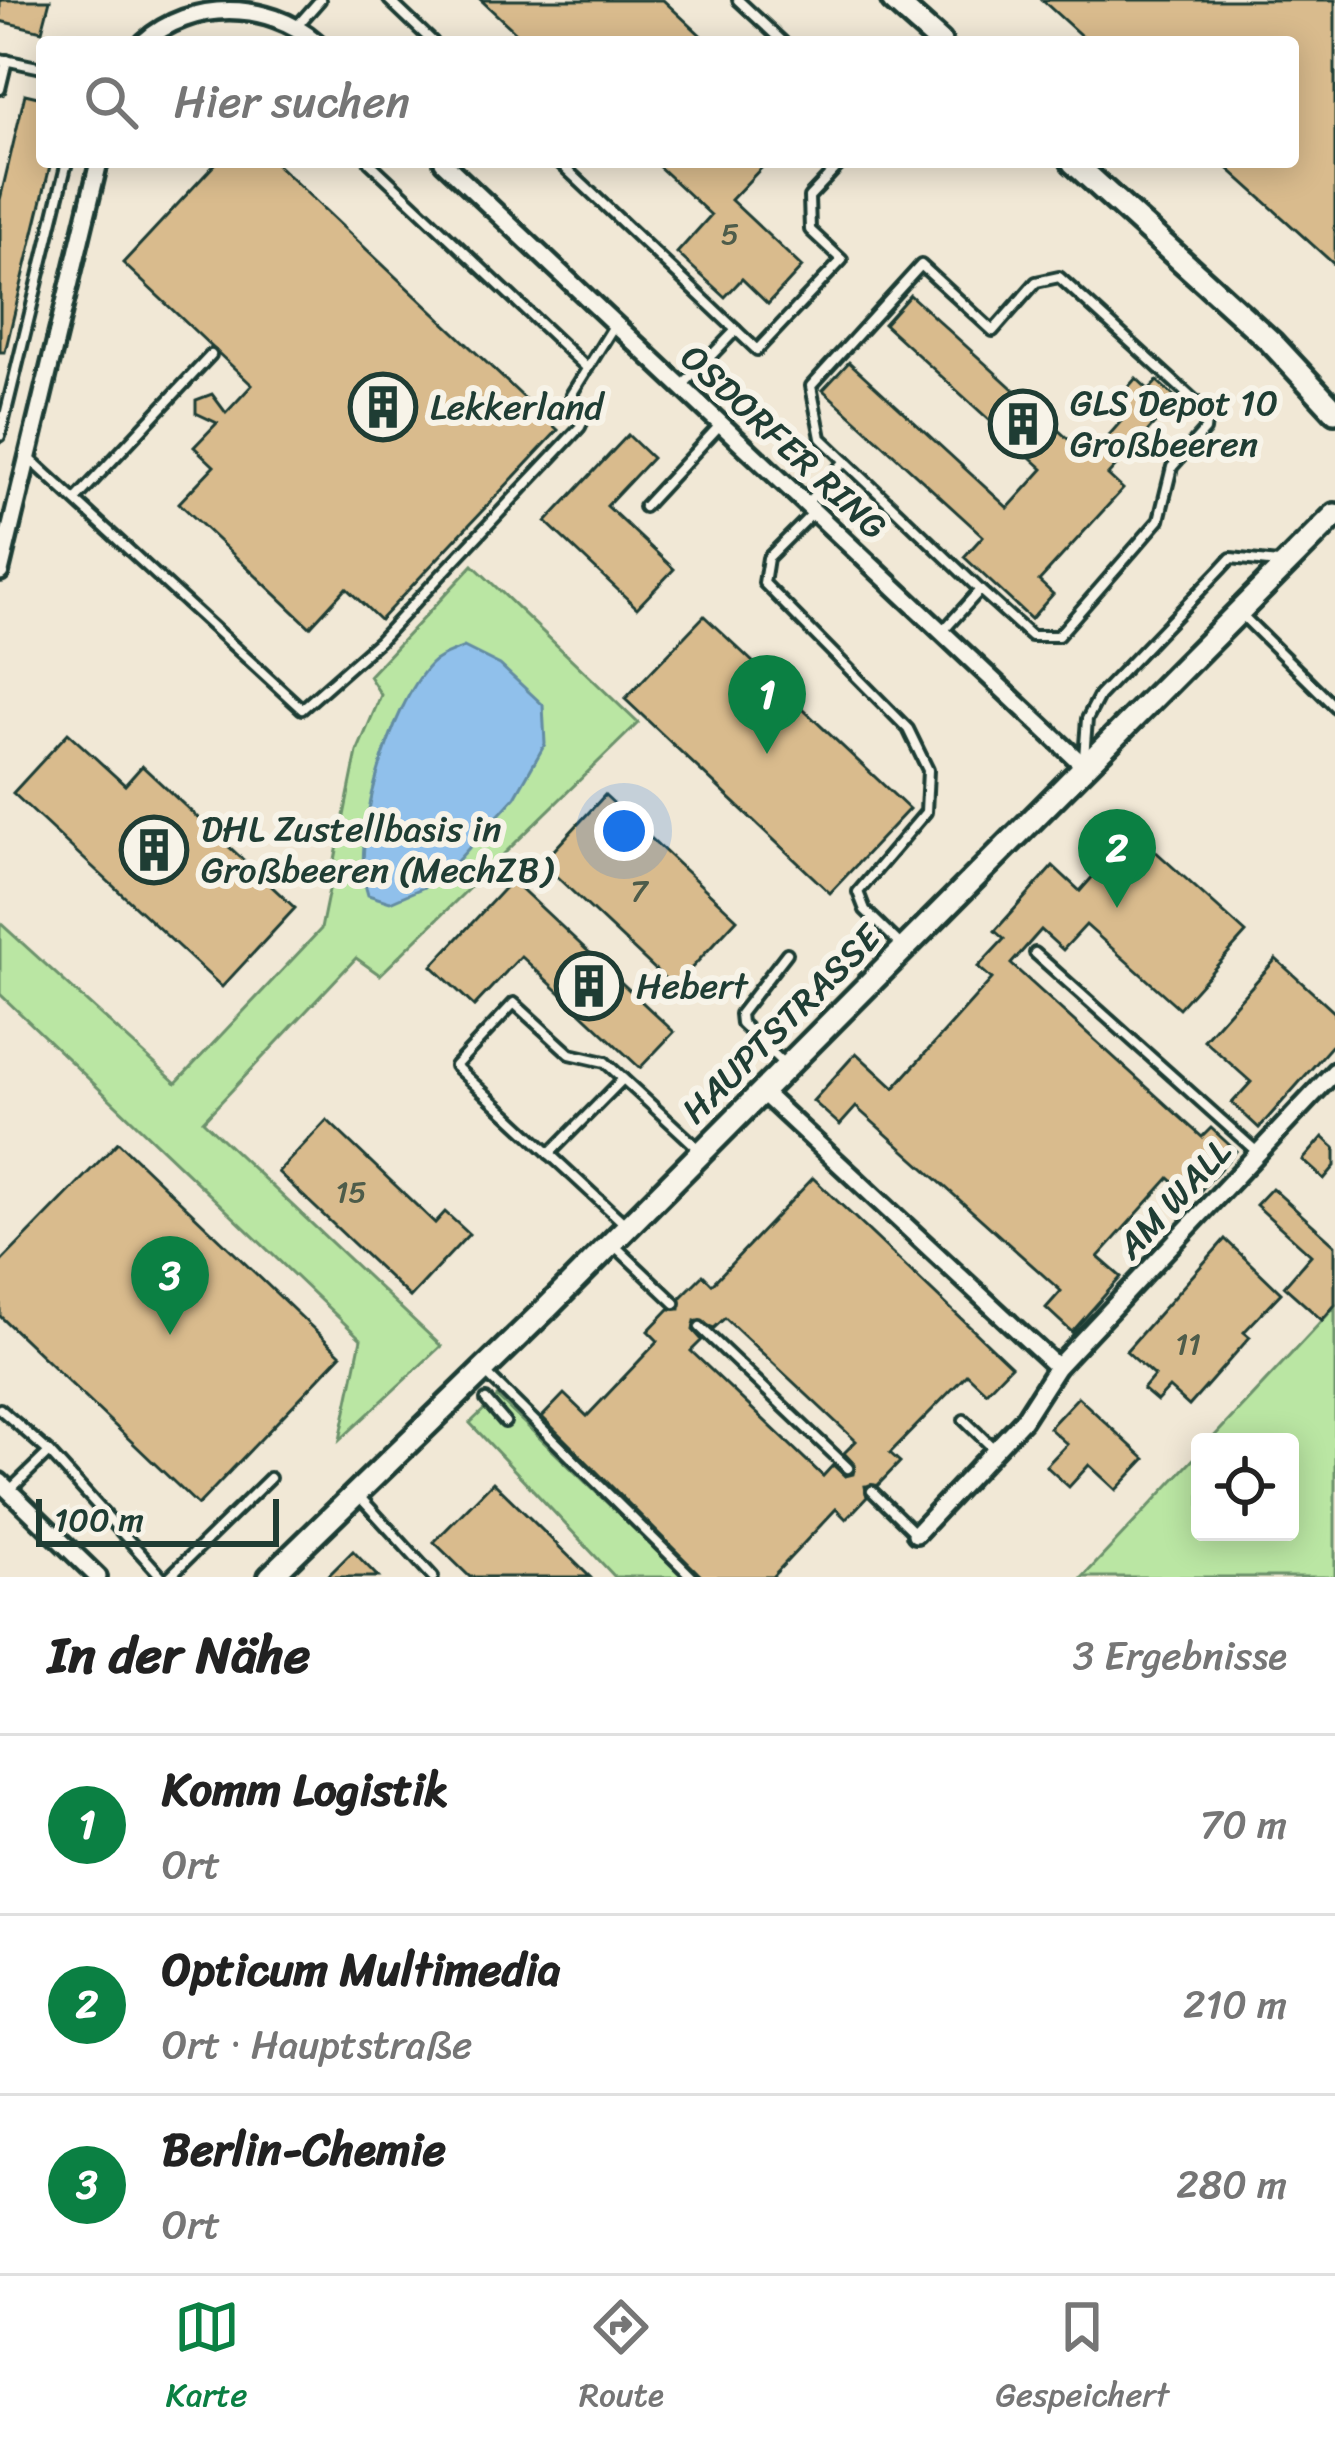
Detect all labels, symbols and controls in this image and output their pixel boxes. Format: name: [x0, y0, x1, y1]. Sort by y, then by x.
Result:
search box: [36, 36, 1299, 168]
text: Hier suchen: [174, 62, 410, 142]
icon: search: [78, 69, 144, 135]
house number: 5: [721, 207, 739, 261]
street label: OSDORFER RING: [665, 328, 903, 556]
place label: GLS Depot 10 Großbeeren: [1070, 371, 1278, 476]
building icon: Lekkerland: [348, 372, 418, 442]
place label: Lekkerland: [430, 375, 605, 439]
building icon: GLS Depot 10 Großbeeren: [988, 389, 1058, 459]
pin: 1: [728, 655, 806, 754]
place label: DHL Zustellbasis in Großbeeren (MechZB): [201, 797, 555, 902]
your location: [594, 801, 654, 861]
pin: 2: [1078, 809, 1156, 908]
building icon: DHL Zustellbasis in Großbeeren (MechZB): [119, 815, 189, 885]
house number: 7: [630, 864, 649, 918]
street label: HAUPTSTRASSE: [665, 907, 898, 1140]
building icon: Hebert: [554, 951, 624, 1021]
place label: Hebert: [636, 954, 749, 1018]
street label: AM WALL: [1100, 1123, 1248, 1275]
house number: 15: [335, 1165, 367, 1219]
pin: 3: [131, 1236, 209, 1335]
house number: 11: [1175, 1317, 1201, 1371]
map controls: [1191, 1433, 1299, 1541]
button: locate: [1191, 1433, 1299, 1541]
text: 100 m: [54, 1491, 144, 1549]
scale bar: [36, 1493, 279, 1546]
text: In der Nähe: [48, 1610, 310, 1700]
text: 3 Ergebnisse: [1073, 1621, 1287, 1690]
text: Komm Logistik: [162, 1750, 449, 1830]
text: 1: [79, 1790, 95, 1859]
text: 70 m: [1200, 1790, 1287, 1859]
text: Ort: [162, 1830, 220, 1899]
text: Opticum Multimedia: [162, 1930, 560, 2010]
text: 2: [76, 1970, 98, 2039]
text: 210 m: [1183, 1970, 1287, 2039]
text: Ort · Hauptstraße: [162, 2010, 472, 2079]
text: Berlin-Chemie: [162, 2110, 446, 2190]
text: 3: [76, 2150, 98, 2219]
text: 280 m: [1176, 2150, 1287, 2219]
text: Ort: [162, 2190, 220, 2259]
tab: Karte: [166, 2294, 247, 2424]
tab: Route: [579, 2294, 664, 2424]
tab: Gespeichert: [995, 2294, 1169, 2424]

